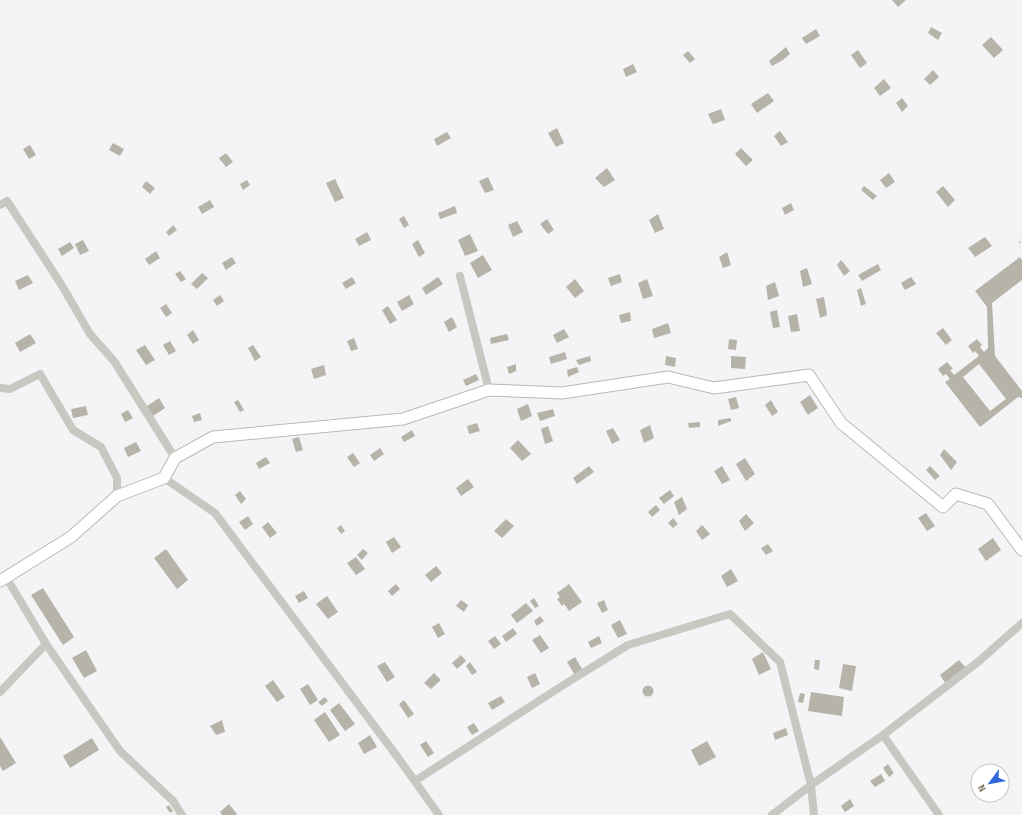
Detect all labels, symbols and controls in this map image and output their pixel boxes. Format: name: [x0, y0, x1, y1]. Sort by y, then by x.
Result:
north arrow: [970, 763, 1010, 803]
text: N: [975, 782, 989, 794]

